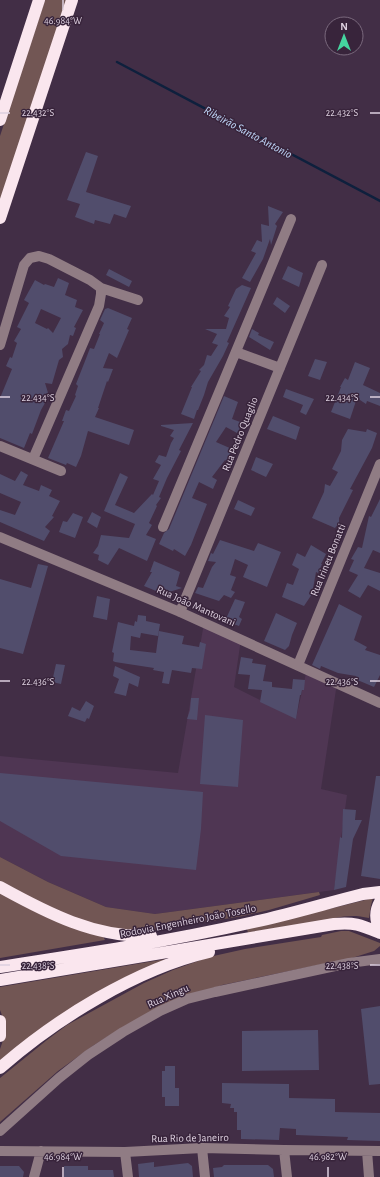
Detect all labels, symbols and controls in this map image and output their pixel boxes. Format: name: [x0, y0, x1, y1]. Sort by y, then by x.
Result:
text: 46.984°W: [44, 16, 82, 26]
north arrow: [324, 16, 364, 56]
text: N: [340, 21, 348, 32]
water label: Ribeirão Santo Antonio: [202, 104, 294, 160]
text: 22.432°S: [22, 108, 55, 118]
text: 22.432°S: [326, 108, 359, 118]
text: 22.434°S: [22, 393, 55, 403]
text: 22.434°S: [326, 393, 359, 403]
street label: Rua Pedro Quaglio: [220, 395, 260, 473]
street label: Rua Irineu Bonatti: [308, 522, 348, 598]
street label: Rua João Mantovani: [155, 584, 237, 628]
text: 22.436°S: [22, 677, 55, 687]
text: 22.436°S: [326, 677, 359, 687]
street label: Rodovia Engenheiro João Tosello: [119, 902, 257, 940]
text: 22.438°S: [22, 961, 55, 971]
text: 22.438°S: [326, 961, 359, 971]
street label: Rua Xingu: [146, 982, 191, 1010]
street label: Rua Rio de Janeiro: [151, 1132, 229, 1144]
text: 46.984°W: [44, 1152, 82, 1162]
text: 46.982°W: [309, 1152, 347, 1162]

